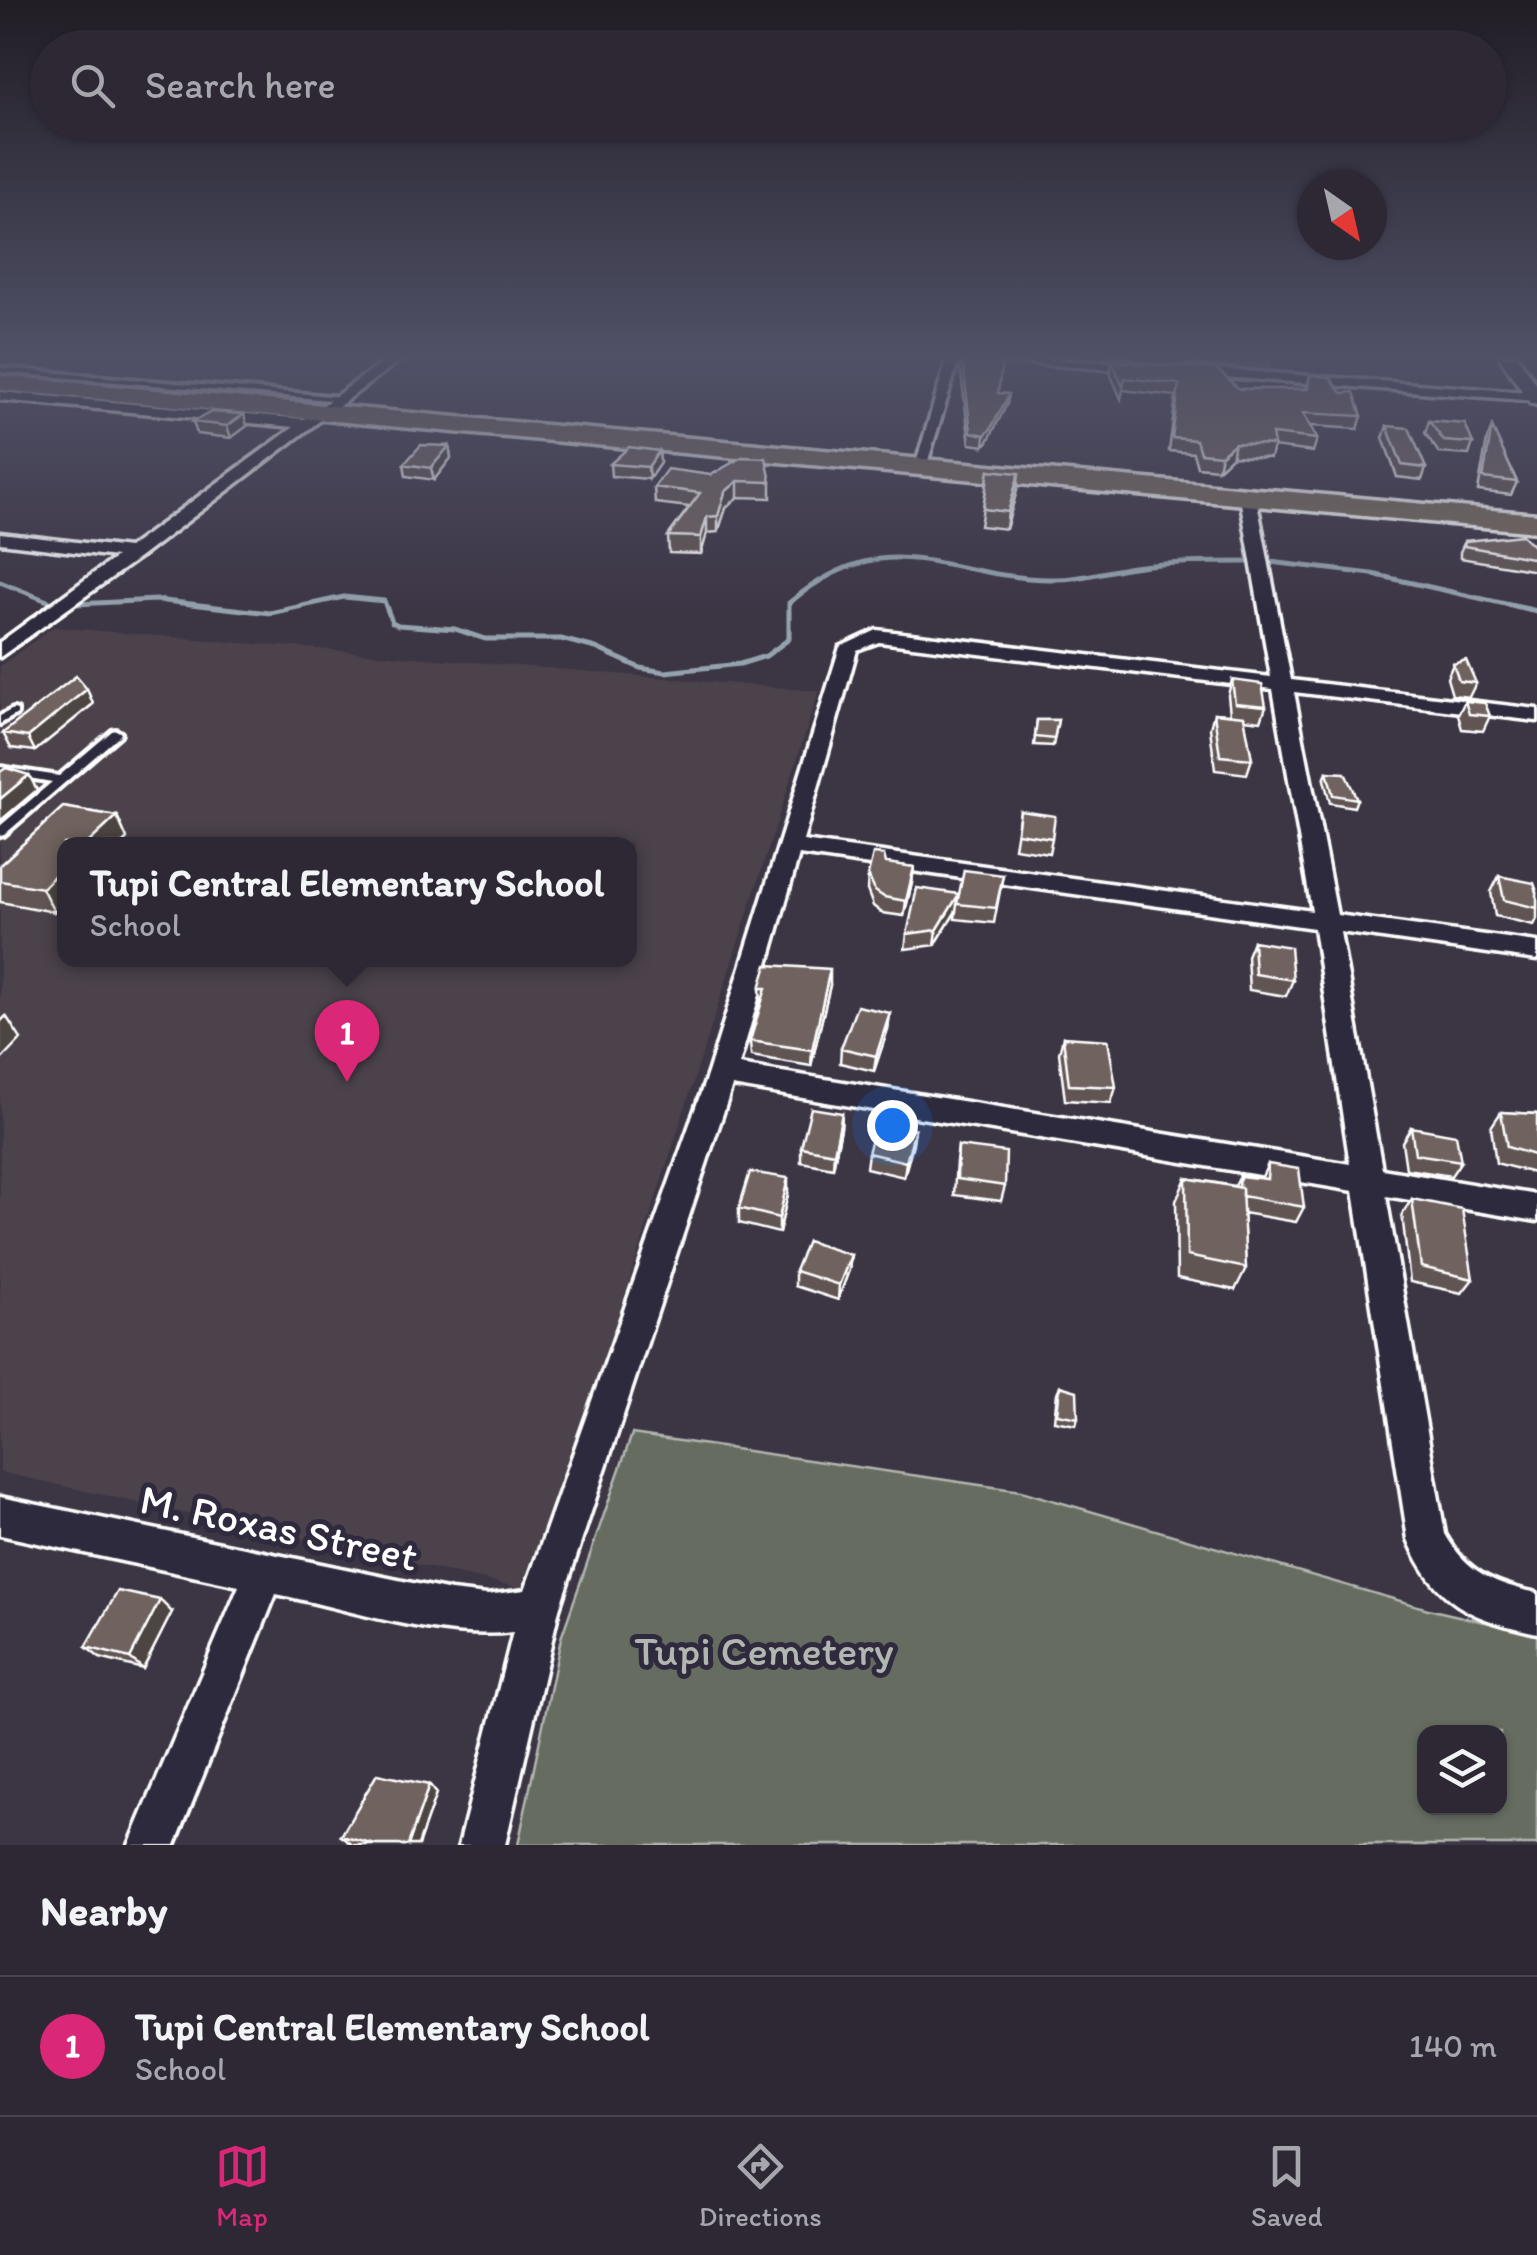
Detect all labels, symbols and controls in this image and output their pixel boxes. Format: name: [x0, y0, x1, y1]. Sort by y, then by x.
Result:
search box: [30, 30, 1507, 140]
icon: search: [65, 58, 120, 113]
text: Search here: [145, 62, 336, 108]
north arrow: [1297, 170, 1387, 260]
popup: [57, 837, 637, 967]
text: Tupi Central Elementary School: [90, 860, 604, 906]
text: School: [90, 906, 181, 944]
pin: 1: [314, 1000, 380, 1082]
your location: [867, 1100, 918, 1151]
street label: M. Roxas Street: [136, 1473, 422, 1582]
park label: Tupi Cemetery: [634, 1625, 894, 1676]
map controls: [1417, 1725, 1507, 1815]
button: layers: [1417, 1725, 1507, 1815]
text: Nearby: [40, 1885, 167, 1936]
text: Tupi Central Elementary School: [135, 2004, 649, 2050]
text: 1: [65, 2027, 80, 2065]
text: 140 m: [1409, 2027, 1497, 2065]
text: School: [135, 2050, 226, 2088]
tab: Map: [215, 2139, 270, 2233]
tab: Directions: [699, 2139, 822, 2233]
tab: Saved: [1251, 2139, 1322, 2233]

